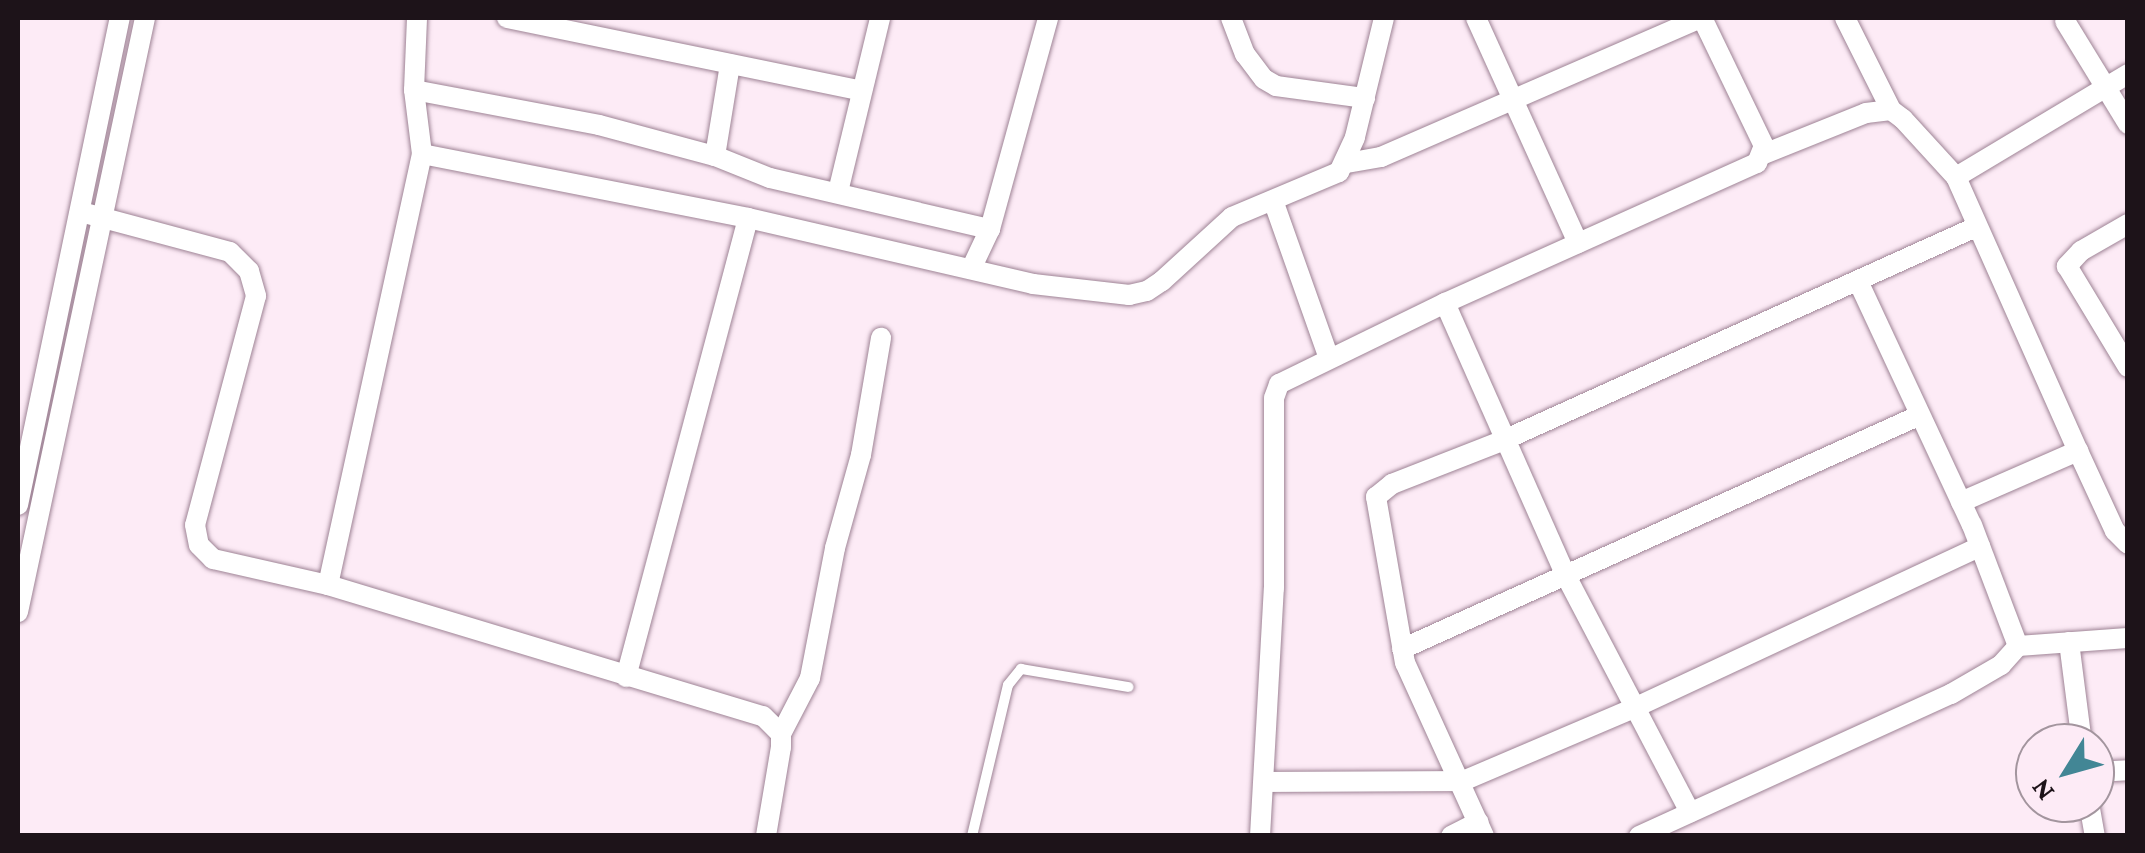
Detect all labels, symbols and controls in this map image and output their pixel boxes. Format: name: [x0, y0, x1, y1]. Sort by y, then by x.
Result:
north arrow: [2015, 723, 2115, 823]
text: N: [2024, 773, 2060, 807]

